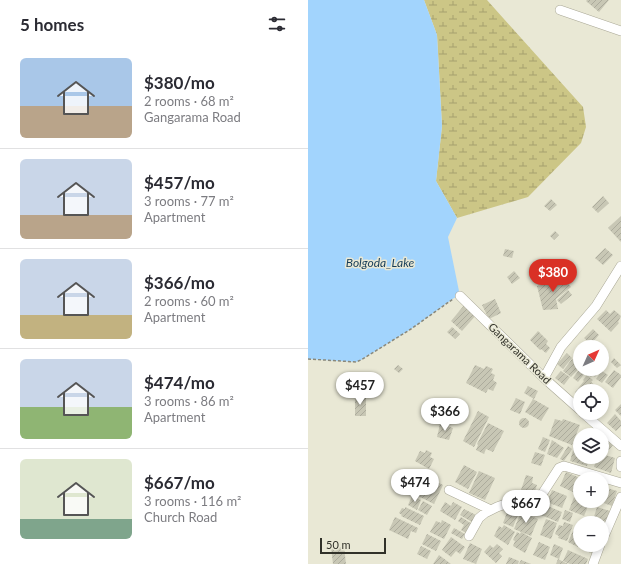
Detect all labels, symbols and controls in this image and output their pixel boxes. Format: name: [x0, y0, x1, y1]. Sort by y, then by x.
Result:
icon: filters: [266, 13, 288, 35]
text: 5 homes: [20, 14, 84, 35]
text: $380/mo: [144, 72, 215, 93]
icon: home: [52, 74, 100, 122]
text: 2 rooms · 68 m²: [144, 93, 234, 109]
text: Gangarama Road: [144, 109, 241, 125]
text: $457/mo: [144, 172, 215, 193]
icon: home: [52, 175, 100, 223]
text: 3 rooms · 77 m²: [144, 193, 234, 209]
text: Apartment: [144, 209, 205, 225]
water label: Bolgoda_Lake: [346, 255, 415, 270]
pin: $380: [529, 259, 577, 293]
text: $380: [538, 264, 568, 280]
text: $366/mo: [144, 272, 215, 293]
icon: home: [52, 275, 100, 323]
text: 2 rooms · 60 m²: [144, 293, 234, 309]
text: Apartment: [144, 309, 205, 325]
street label: Gangarama Road: [486, 320, 554, 386]
north arrow: [573, 340, 609, 376]
map controls: [573, 340, 609, 552]
text: $474/mo: [144, 372, 215, 393]
pin: $457: [336, 372, 384, 406]
icon: home: [52, 375, 100, 423]
text: $457: [345, 377, 375, 393]
button: locate: [573, 384, 609, 420]
text: 3 rooms · 86 m²: [144, 393, 234, 409]
pin: $366: [421, 398, 469, 432]
text: $366: [430, 403, 460, 419]
text: Apartment: [144, 409, 205, 425]
button: layers: [573, 428, 609, 464]
pin: $474: [391, 469, 439, 503]
text: $667/mo: [144, 472, 215, 493]
button: +: [573, 472, 609, 508]
text: $474: [400, 474, 430, 490]
icon: home: [52, 475, 100, 523]
pin: $667: [502, 490, 550, 524]
text: 3 rooms · 116 m²: [144, 493, 241, 509]
text: $667: [511, 495, 541, 511]
text: Church Road: [144, 509, 217, 525]
button: −: [573, 516, 609, 552]
scale bar: [320, 536, 386, 555]
text: 50 m: [326, 538, 351, 551]

